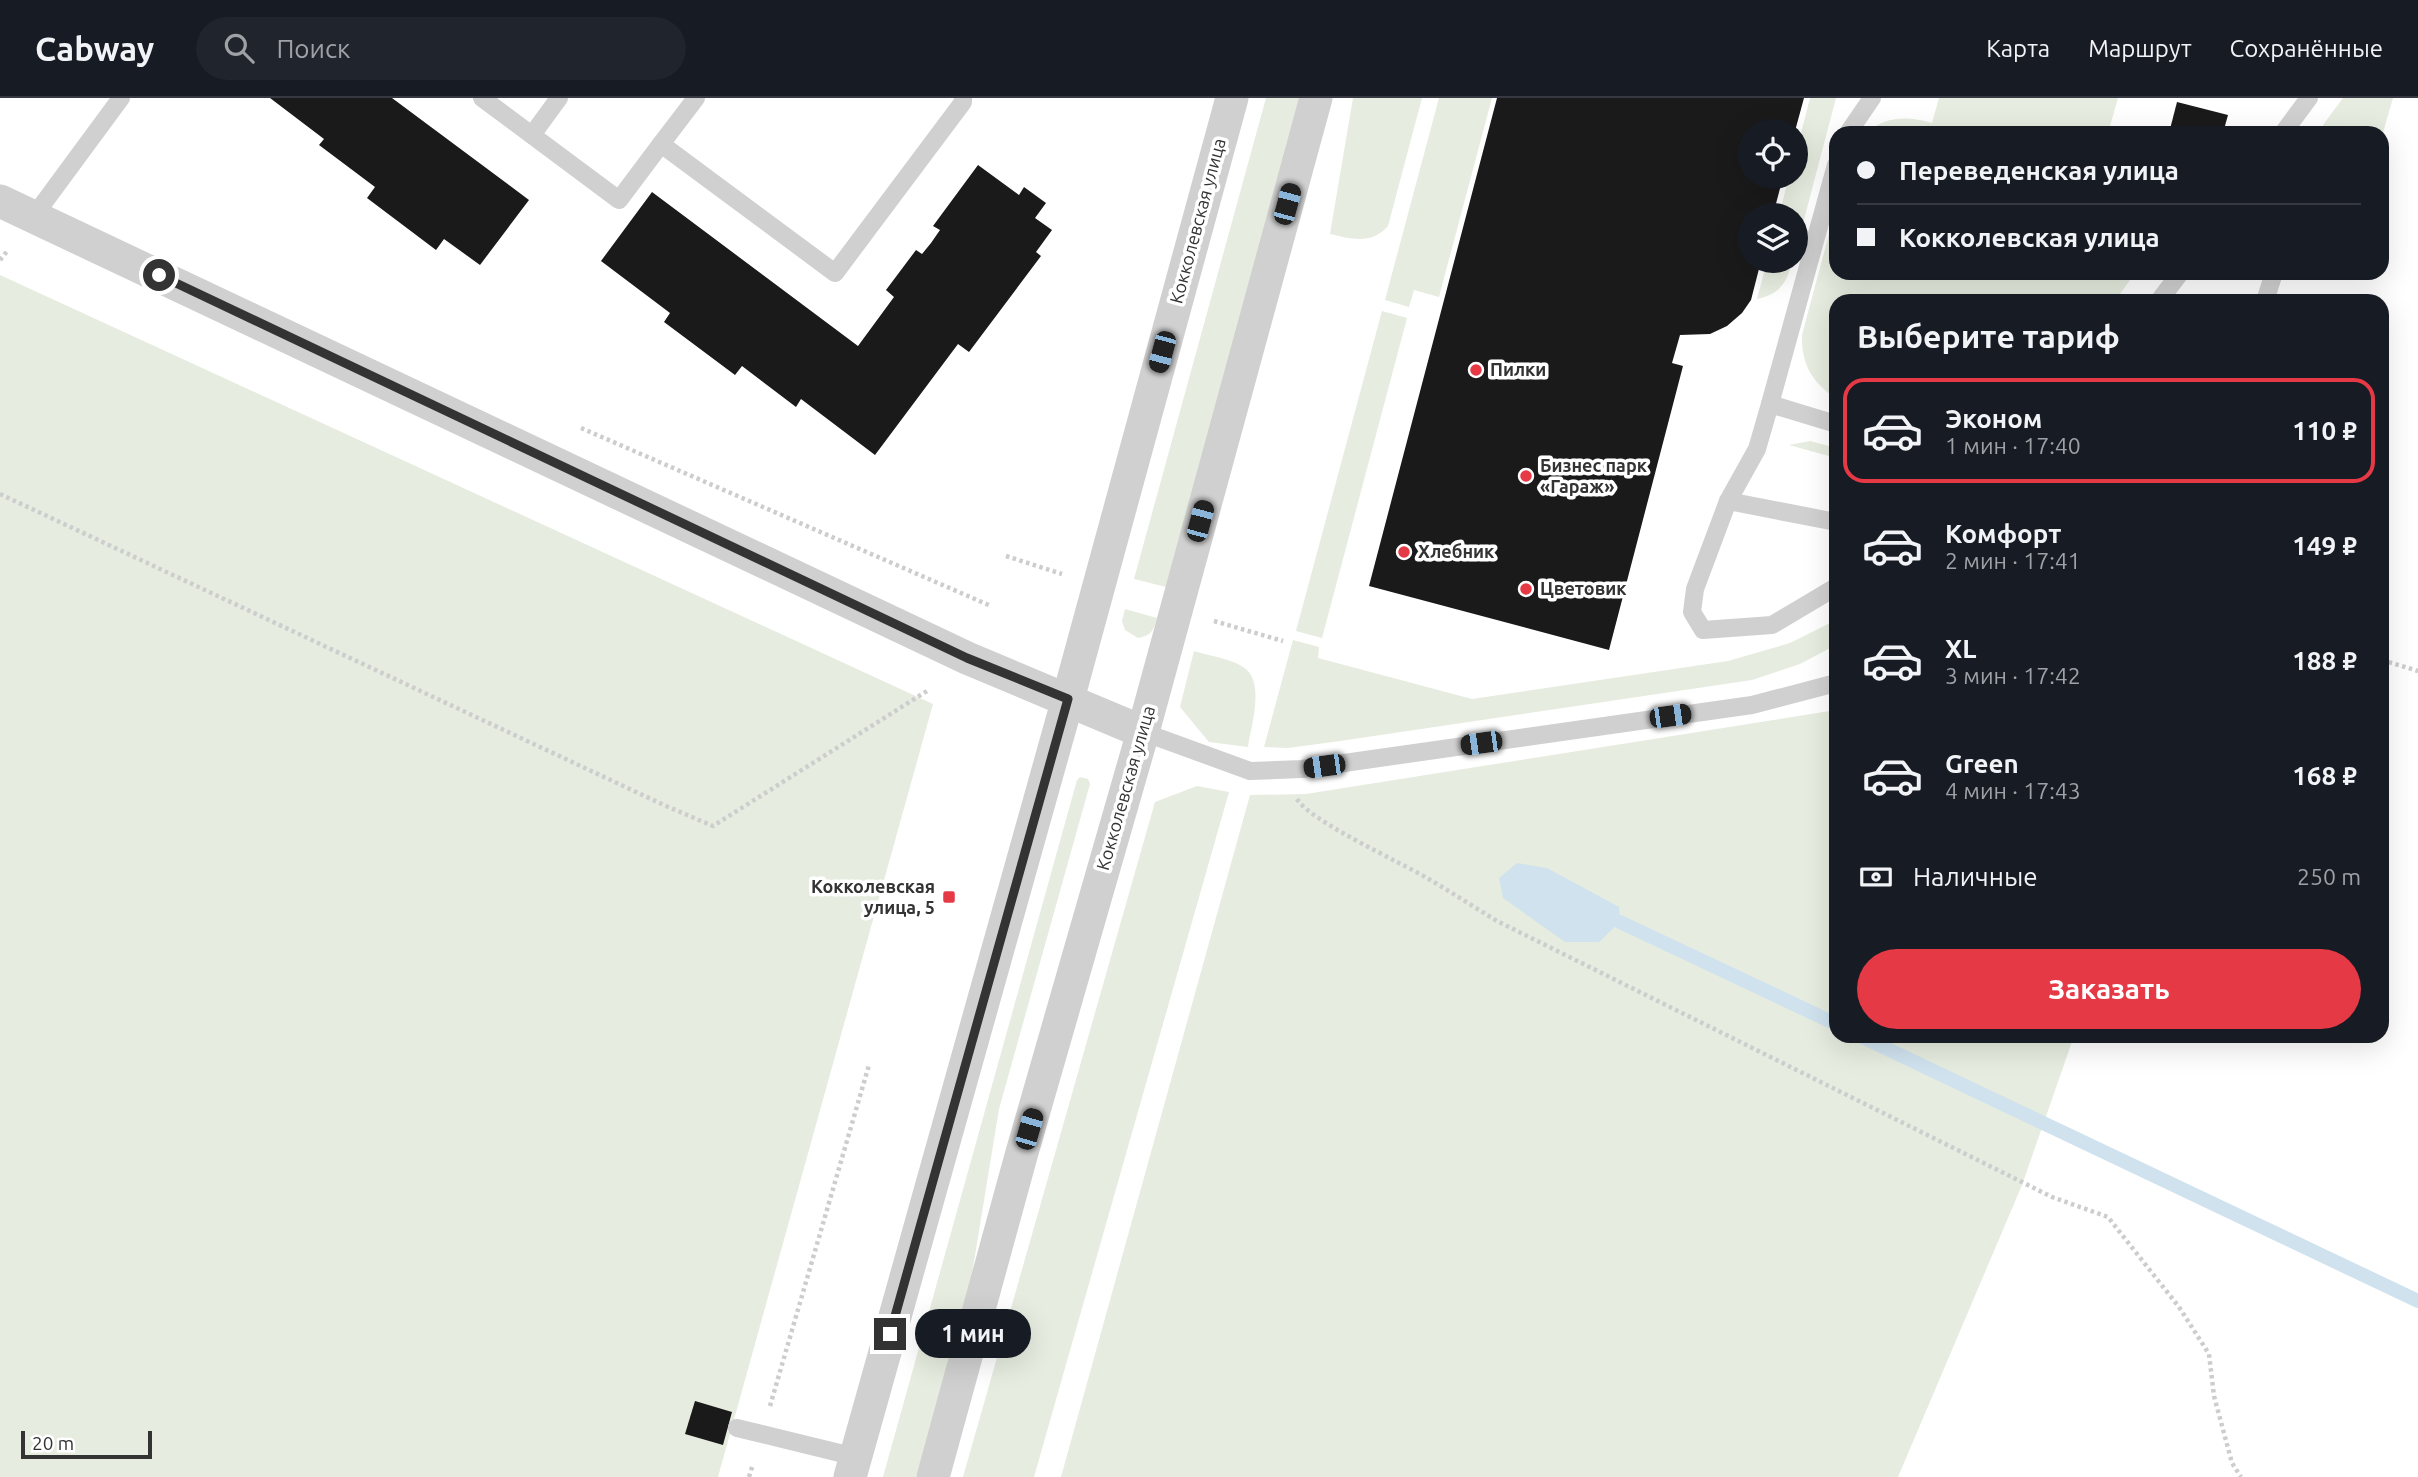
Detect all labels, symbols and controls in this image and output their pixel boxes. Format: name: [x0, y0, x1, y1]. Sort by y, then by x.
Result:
search box: [196, 17, 686, 80]
icon: search: [220, 29, 258, 67]
text: Cabway: [35, 30, 154, 67]
text: Поиск: [276, 34, 350, 63]
text: Карта: [1986, 35, 2050, 62]
text: Маршрут: [2088, 35, 2192, 62]
text: Сохранённые: [2230, 35, 2383, 62]
map controls: [1738, 119, 1808, 273]
button: locate: [1738, 119, 1808, 189]
street label: Кокколевская улица: [1165, 136, 1229, 306]
text: Переведенская улица: [1899, 156, 2179, 185]
car: [1272, 181, 1303, 227]
button: layers: [1738, 203, 1808, 273]
text: Кокколевская улица: [1899, 223, 2160, 252]
route start: [143, 259, 175, 291]
text: Выберите тариф: [1857, 318, 2120, 354]
car: [1147, 329, 1178, 375]
place label: Пилки: [1490, 359, 1546, 379]
marker: Пилки: [1468, 362, 1484, 378]
icon: car: [1861, 399, 1924, 462]
text: Эконом: [1945, 404, 2042, 433]
text: 110 ₽: [2292, 416, 2357, 445]
text: 1 мин · 17:40: [1945, 433, 2081, 458]
place label: Бизнес парк «Гараж»: [1540, 455, 1648, 496]
marker: Бизнес парк «Гараж»: [1518, 468, 1534, 484]
car: [1185, 498, 1216, 544]
icon: car: [1861, 514, 1924, 577]
text: Комфорт: [1945, 519, 2061, 548]
text: 149 ₽: [2292, 531, 2357, 560]
place label: Хлебник: [1418, 541, 1495, 561]
marker: Хлебник: [1396, 544, 1412, 560]
text: 2 мин · 17:41: [1945, 548, 2081, 573]
place label: Цветовик: [1540, 578, 1627, 598]
marker: Цветовик: [1518, 581, 1534, 597]
icon: car: [1861, 629, 1924, 692]
text: XL: [1945, 634, 1976, 663]
text: 188 ₽: [2292, 646, 2357, 675]
text: 3 мин · 17:42: [1945, 663, 2081, 688]
street label: Кокколевская улица: [1092, 703, 1158, 872]
car: [1648, 703, 1693, 729]
car: [1459, 730, 1504, 756]
icon: car: [1861, 744, 1924, 807]
text: Green: [1945, 749, 2019, 778]
car: [1302, 753, 1347, 779]
text: 168 ₽: [2292, 761, 2357, 790]
text: 4 мин · 17:43: [1945, 778, 2081, 803]
icon: cash: [1857, 858, 1895, 896]
text: Наличные: [1913, 862, 2038, 891]
text: 250 m: [2297, 864, 2361, 889]
place label: Кокколевская улица, 5: [811, 876, 935, 917]
marker: Кокколевская улица, 5: [941, 889, 957, 905]
button: Заказать: [1857, 949, 2361, 1029]
car: [1014, 1106, 1045, 1152]
callout: 1 мин: [914, 1310, 1030, 1358]
route end: [874, 1318, 906, 1350]
text: 1 мин: [941, 1321, 1005, 1346]
scale bar: [21, 1428, 152, 1460]
text: 20 m: [32, 1432, 74, 1454]

